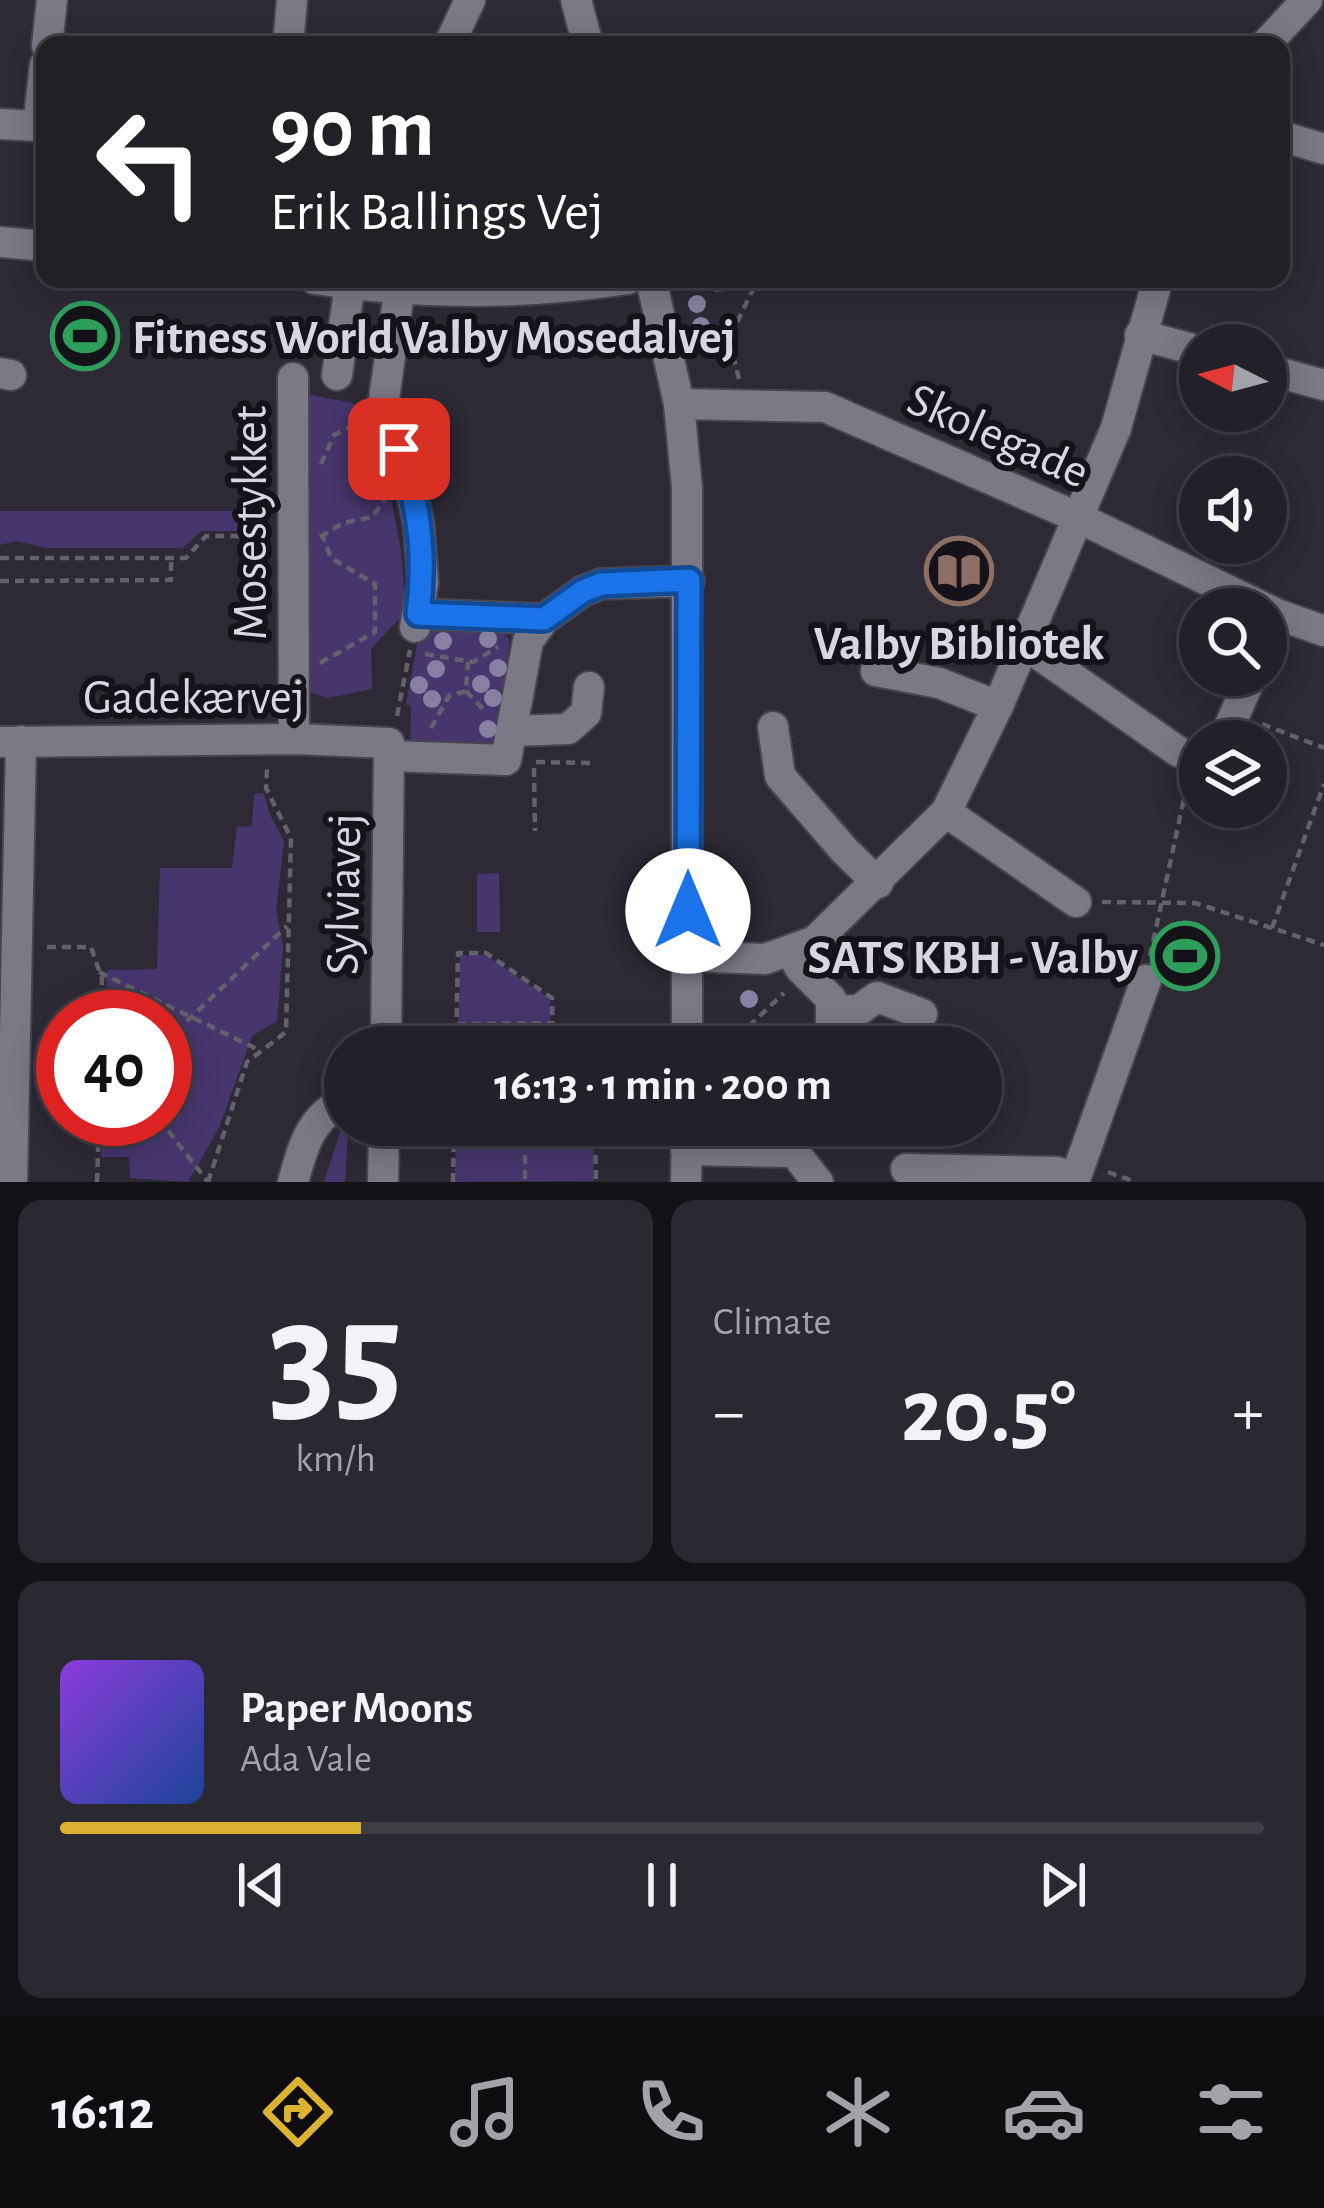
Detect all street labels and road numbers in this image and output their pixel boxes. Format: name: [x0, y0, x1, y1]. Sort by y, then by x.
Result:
street label: Skolegade: [900, 376, 1095, 498]
street label: Mosestykket: [228, 406, 276, 640]
street label: Gadekærvej: [83, 675, 305, 723]
street label: Sylviavej: [320, 813, 370, 975]

